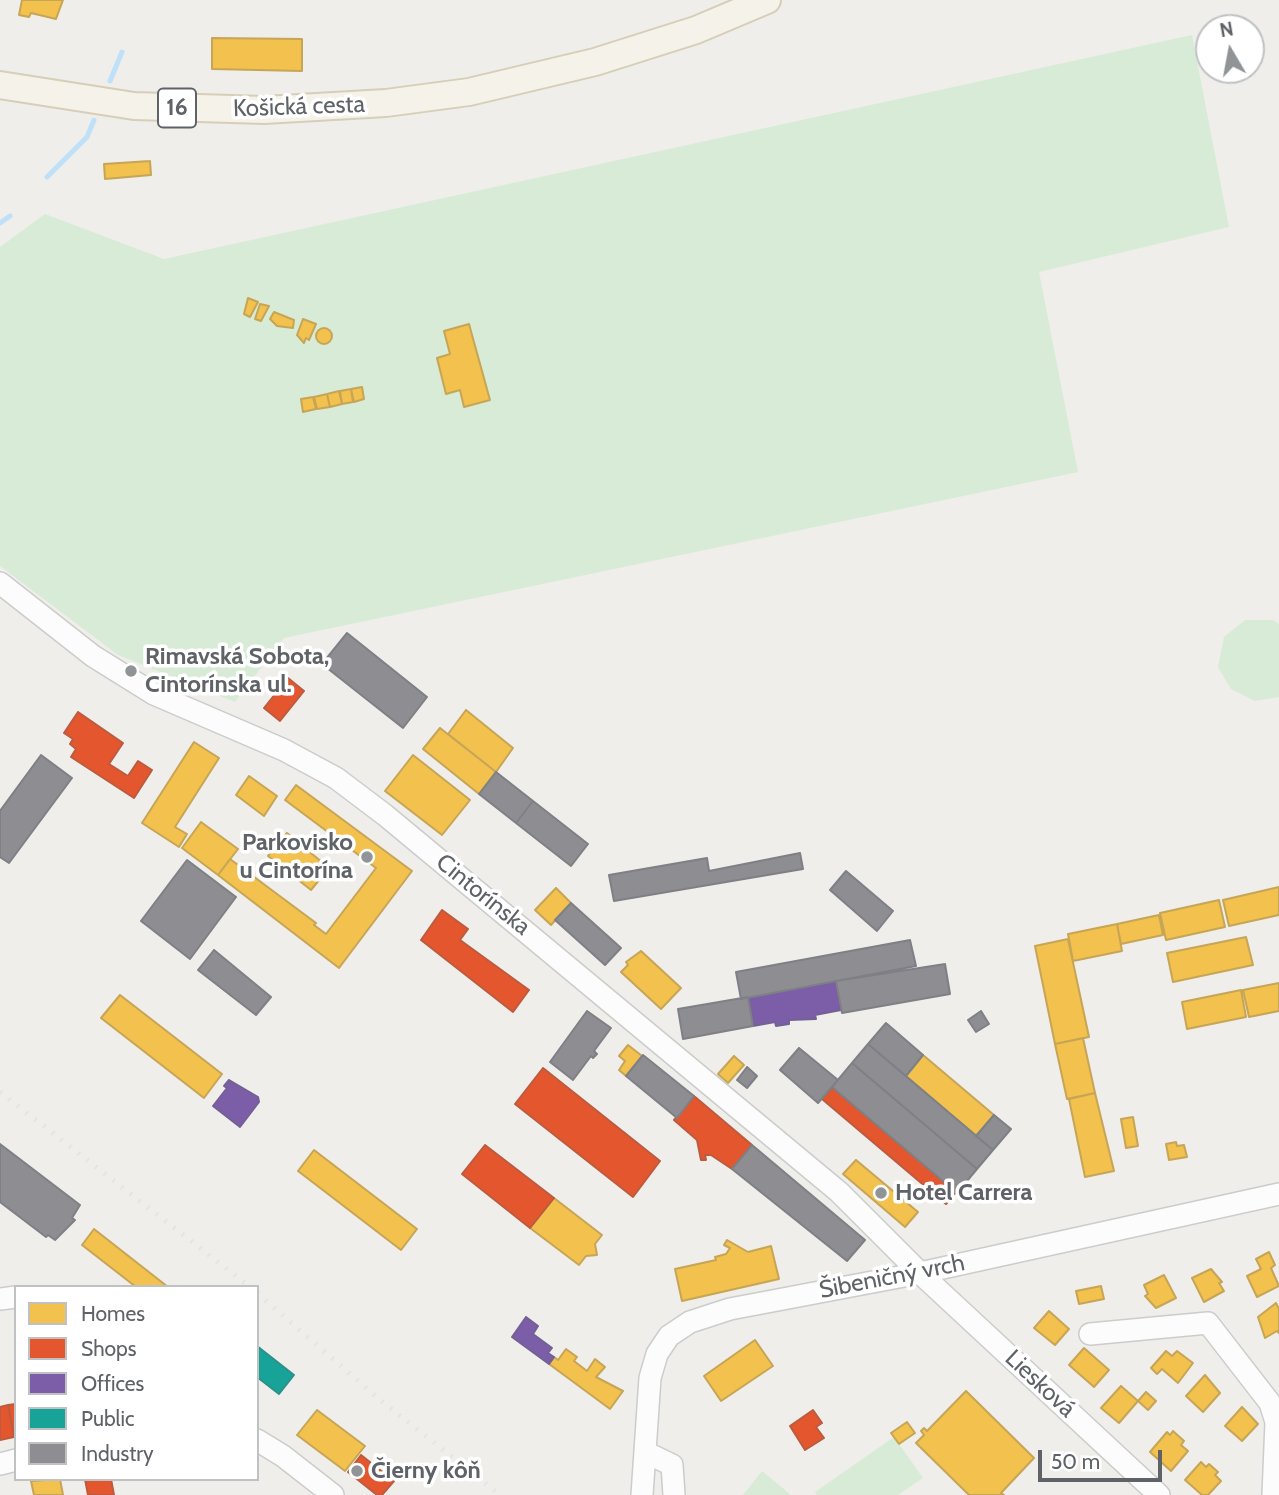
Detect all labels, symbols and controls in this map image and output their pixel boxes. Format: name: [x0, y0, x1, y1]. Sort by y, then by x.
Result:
north arrow: [1195, 14, 1265, 84]
text: N: [1218, 17, 1235, 42]
road number: 16: [158, 88, 196, 128]
street label: Košická cesta: [233, 90, 365, 124]
place label: Rimavská Sobota, Cintorínska ul.: [145, 643, 329, 699]
marker: Rimavská Sobota, Cintorínska ul.: [123, 663, 139, 679]
place label: Parkovisko u Cintorína: [240, 829, 353, 885]
street label: Cintorínska: [430, 848, 536, 942]
marker: Parkovisko u Cintorína: [359, 849, 375, 865]
place label: Hotel Carrera: [895, 1179, 1032, 1207]
marker: Hotel Carrera: [873, 1185, 889, 1201]
street label: Šibeničný vrch: [817, 1249, 967, 1305]
legend: [14, 1285, 259, 1481]
text: Homes: [81, 1301, 145, 1326]
text: Shops: [81, 1336, 136, 1361]
street label: Liesková: [999, 1344, 1081, 1424]
text: Offices: [81, 1371, 144, 1396]
text: Public: [81, 1406, 135, 1431]
scale bar: [1041, 1436, 1165, 1480]
text: Industry: [81, 1441, 154, 1466]
text: 50 m: [1051, 1449, 1100, 1474]
place label: Čierny kôň: [371, 1457, 481, 1485]
marker: Čierny kôň: [349, 1463, 365, 1479]

